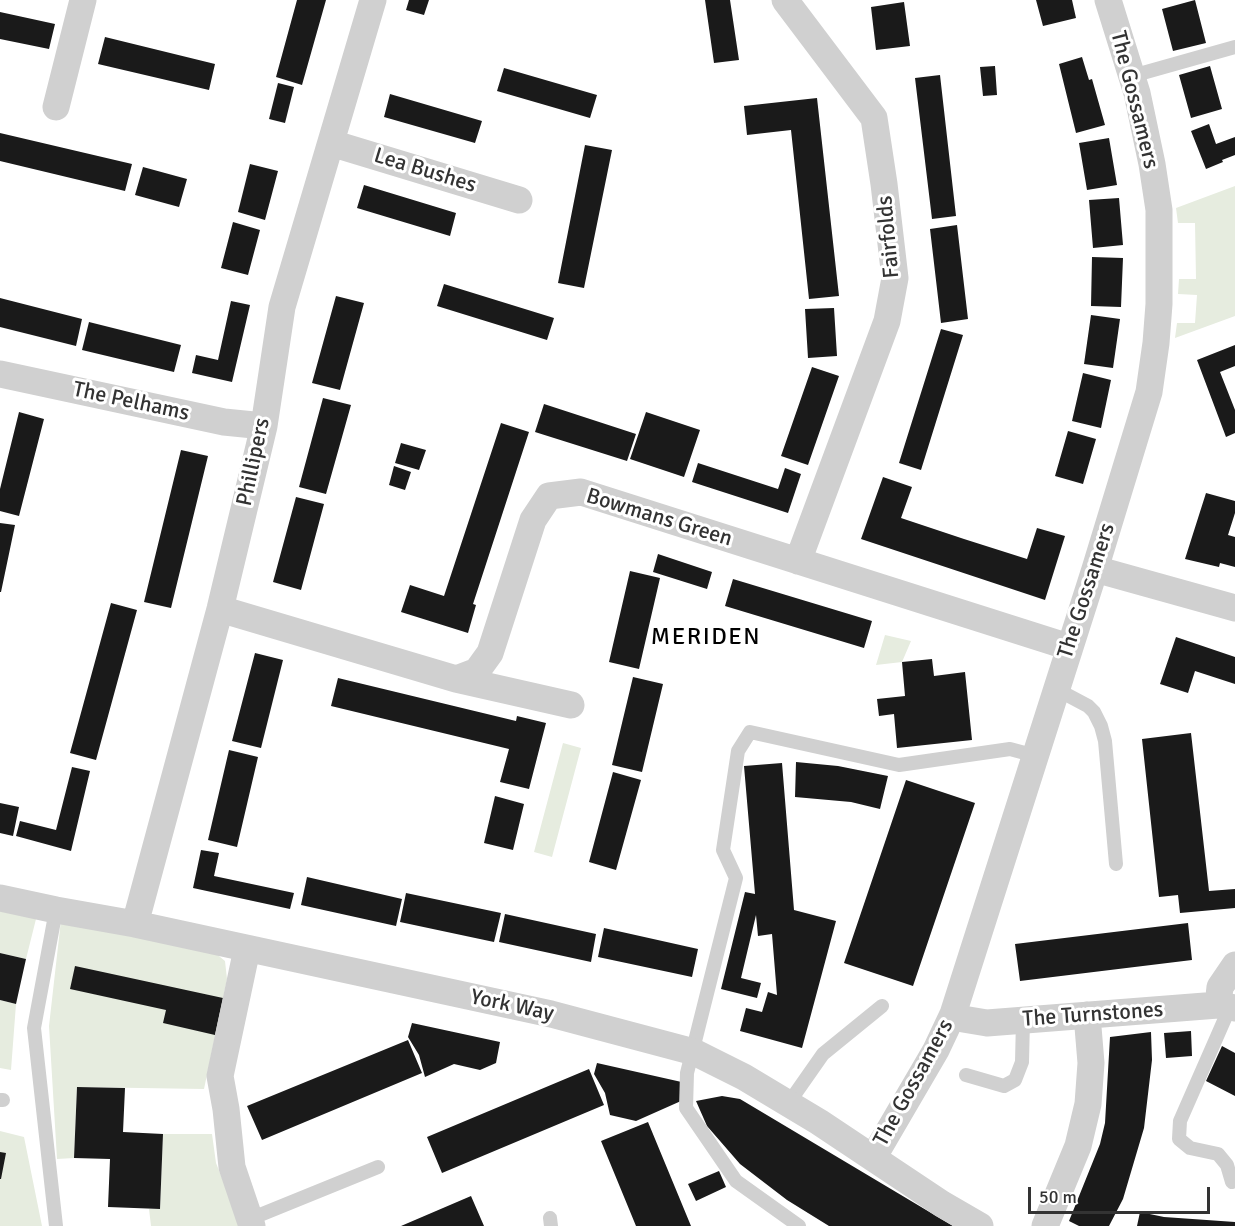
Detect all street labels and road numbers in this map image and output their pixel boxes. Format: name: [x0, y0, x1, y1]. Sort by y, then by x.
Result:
street label: The Gossamers: [1104, 28, 1164, 172]
street label: Lea Bushes: [371, 143, 479, 199]
street label: Fairfolds: [872, 195, 906, 279]
street label: The Pelhams: [70, 377, 192, 427]
street label: Phillipers: [232, 416, 276, 508]
street label: Bowmans Green: [583, 483, 735, 553]
street label: The Gossamers: [1053, 520, 1121, 662]
street label: York Way: [468, 984, 556, 1028]
street label: The Turnstones: [1022, 997, 1164, 1033]
street label: The Gossamers: [868, 1015, 960, 1151]

